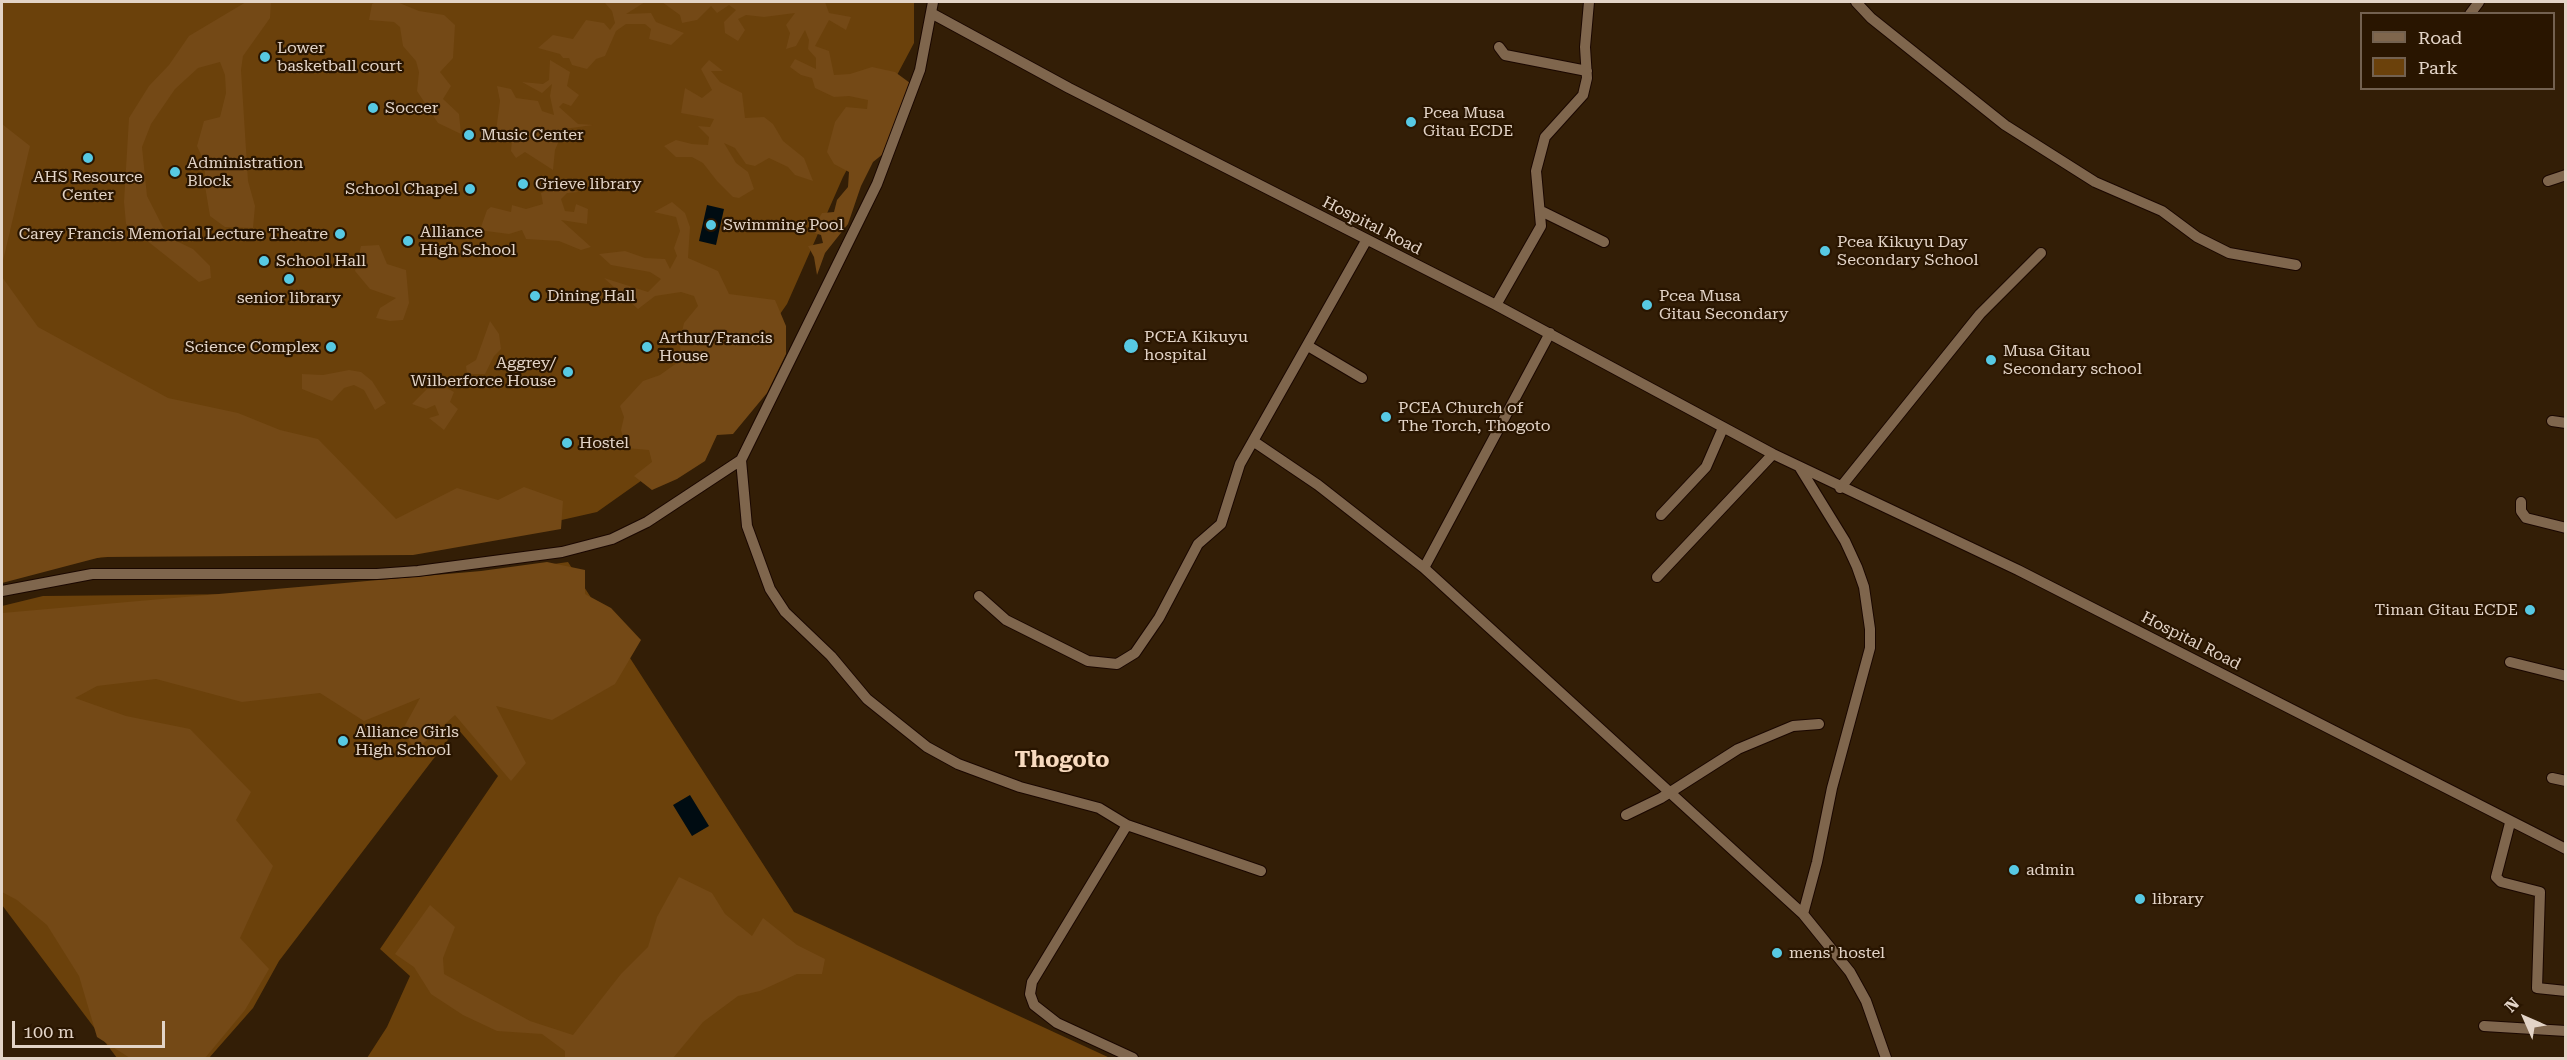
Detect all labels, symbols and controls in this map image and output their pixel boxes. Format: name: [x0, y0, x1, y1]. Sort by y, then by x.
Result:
legend: [2360, 12, 2555, 90]
text: Road: [2418, 27, 2462, 48]
place label: Lower basketball court: [277, 38, 402, 76]
marker: Lower basketball court: [258, 50, 272, 64]
text: Park: [2418, 57, 2458, 78]
place label: Soccer: [385, 98, 438, 118]
marker: Soccer: [366, 101, 380, 115]
place label: Pcea Musa Gitau ECDE: [1423, 103, 1513, 141]
marker: Pcea Musa Gitau ECDE: [1404, 115, 1418, 129]
place label: Music Center: [481, 125, 584, 145]
marker: Music Center: [462, 128, 476, 142]
marker: AHS Resource Center: [81, 151, 95, 165]
place label: Administration Block: [187, 153, 303, 191]
marker: Administration Block: [168, 165, 182, 179]
place label: AHS Resource Center: [33, 167, 143, 205]
place label: Grieve library: [535, 174, 641, 194]
marker: Grieve library: [516, 177, 530, 191]
place label: School Chapel: [345, 179, 458, 199]
marker: School Chapel: [463, 182, 477, 196]
street label: Hospital Road: [1319, 193, 1425, 259]
place label: Swimming Pool: [723, 215, 844, 235]
marker: Swimming Pool: [704, 218, 718, 232]
place label: Alliance High School: [420, 222, 516, 260]
place label: Carey Francis Memorial Lecture Theatre: [19, 224, 328, 244]
marker: Carey Francis Memorial Lecture Theatre: [333, 227, 347, 241]
place label: Pcea Kikuyu Day Secondary School: [1837, 232, 1979, 270]
marker: Alliance High School: [401, 234, 415, 248]
marker: Pcea Kikuyu Day Secondary School: [1818, 244, 1832, 258]
place label: School Hall: [276, 251, 366, 271]
marker: School Hall: [257, 254, 271, 268]
marker: senior library: [282, 272, 296, 286]
place label: Dining Hall: [547, 286, 635, 306]
place label: Pcea Musa Gitau Secondary: [1659, 286, 1788, 324]
place label: senior library: [237, 288, 341, 308]
marker: Dining Hall: [528, 289, 542, 303]
marker: Pcea Musa Gitau Secondary: [1640, 298, 1654, 312]
place label: PCEA Kikuyu hospital: [1144, 327, 1248, 365]
place label: Arthur/Francis House: [659, 328, 773, 366]
place label: Science Complex: [185, 337, 319, 357]
marker: PCEA Kikuyu hospital: [1122, 337, 1140, 355]
marker: Science Complex: [324, 340, 338, 354]
marker: Arthur/Francis House: [640, 340, 654, 354]
place label: Musa Gitau Secondary school: [2003, 341, 2142, 379]
place label: Aggrey/ Wilberforce House: [411, 353, 556, 391]
marker: Musa Gitau Secondary school: [1984, 353, 1998, 367]
marker: Aggrey/ Wilberforce House: [561, 365, 575, 379]
place label: PCEA Church of The Torch, Thogoto: [1398, 398, 1550, 436]
marker: PCEA Church of The Torch, Thogoto: [1379, 410, 1393, 424]
place label: Hostel: [579, 433, 629, 453]
marker: Hostel: [560, 436, 574, 450]
place label: Timan Gitau ECDE: [2374, 600, 2518, 620]
marker: Timan Gitau ECDE: [2523, 603, 2537, 617]
street label: Hospital Road: [2138, 608, 2244, 674]
place label: Alliance Girls High School: [355, 722, 459, 760]
marker: Alliance Girls High School: [336, 734, 350, 748]
district label: Thogoto: [1014, 748, 1110, 774]
place label: admin: [2026, 860, 2075, 880]
marker: admin: [2007, 863, 2021, 877]
place label: library: [2152, 889, 2204, 909]
marker: library: [2133, 892, 2147, 906]
place label: mens' hostel: [1789, 943, 1885, 963]
marker: mens' hostel: [1770, 946, 1784, 960]
north arrow: [2495, 988, 2555, 1048]
text: N: [2501, 994, 2523, 1016]
scale bar: [15, 1009, 168, 1047]
text: 100 m: [23, 1021, 74, 1042]

